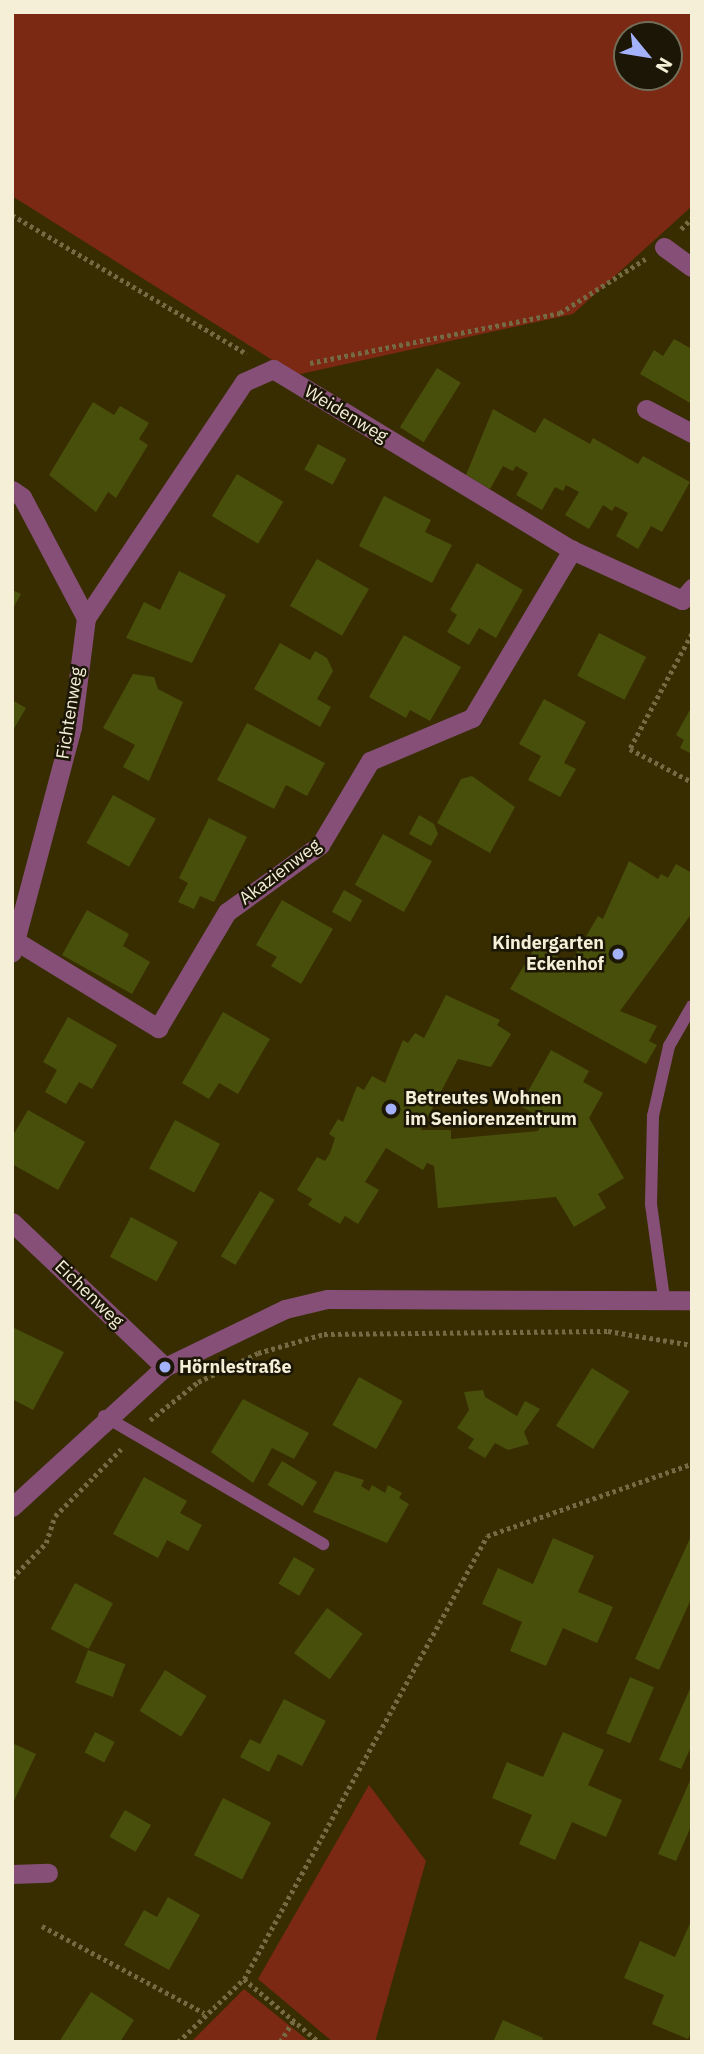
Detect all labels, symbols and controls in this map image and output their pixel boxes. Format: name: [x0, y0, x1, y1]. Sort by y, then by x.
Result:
north arrow: [613, 21, 683, 91]
text: N: [651, 54, 678, 77]
street label: Weidenweg: [300, 381, 392, 447]
street label: Fichtenweg: [52, 665, 88, 761]
street label: Akazienweg: [235, 834, 325, 910]
place label: Kindergarten Eckenhof: [492, 933, 604, 976]
marker: Kindergarten Eckenhof: [610, 946, 626, 962]
place label: Betreutes Wohnen im Seniorenzentrum: [405, 1088, 577, 1130]
marker: Betreutes Wohnen im Seniorenzentrum: [383, 1101, 399, 1117]
street label: Eichenweg: [50, 1256, 128, 1332]
place label: Hörnlestraße: [179, 1356, 291, 1378]
marker: Hörnlestraße: [157, 1359, 173, 1375]

